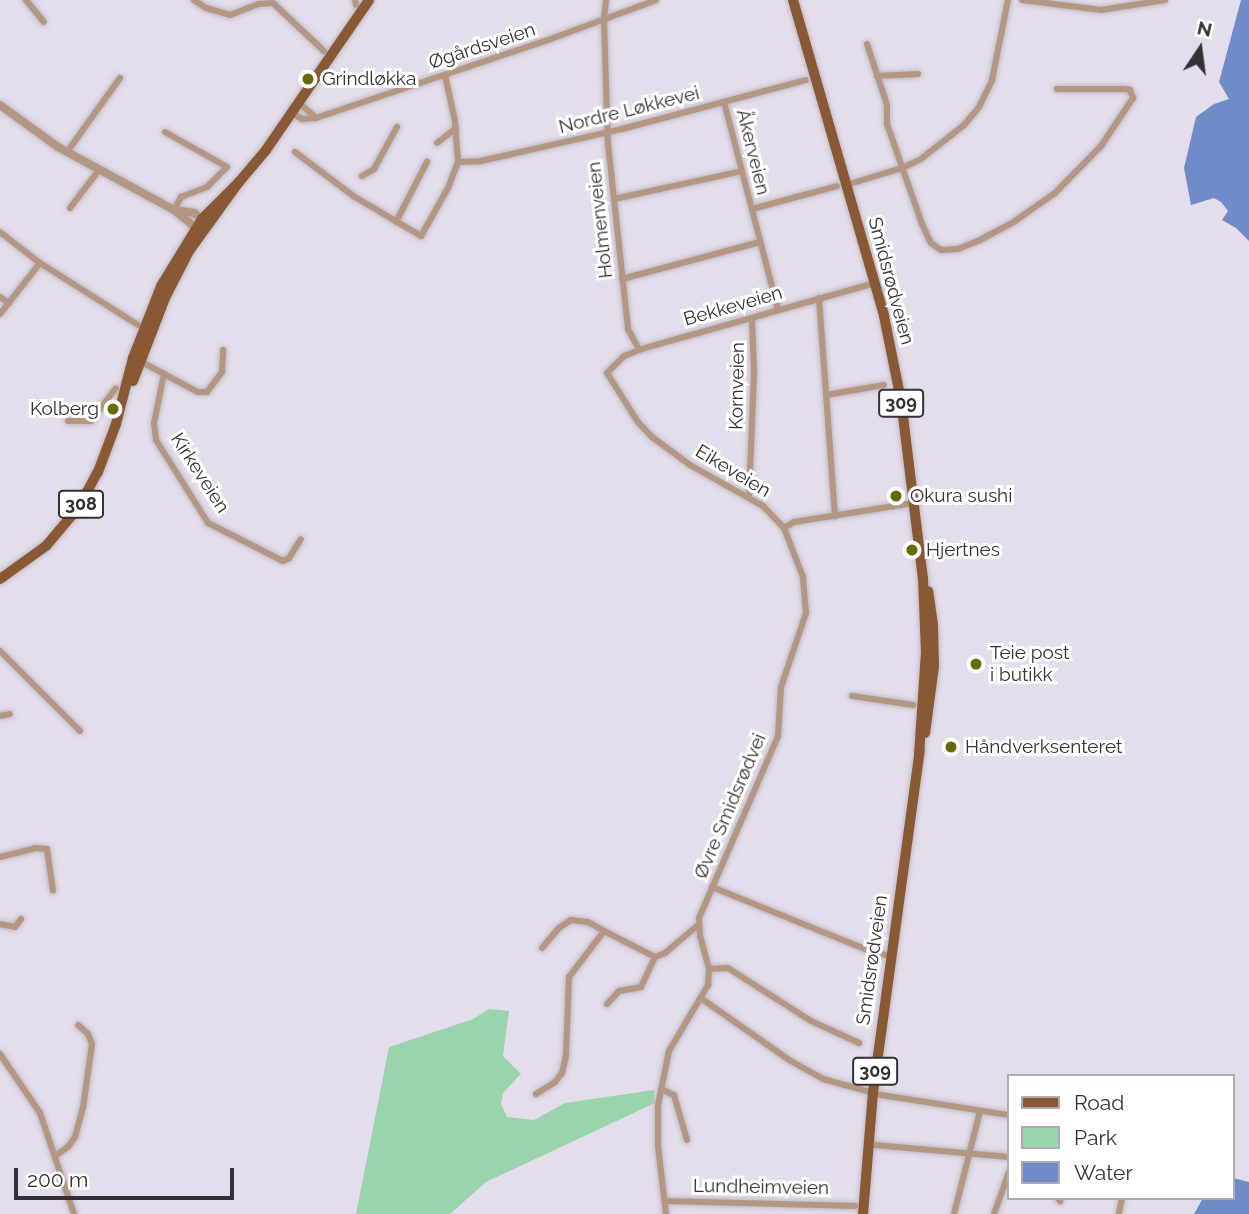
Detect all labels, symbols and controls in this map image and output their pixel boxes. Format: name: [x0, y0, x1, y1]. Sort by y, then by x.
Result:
north arrow: [1165, 14, 1235, 84]
text: N: [1195, 16, 1214, 41]
street label: Øgårdsveien: [426, 18, 538, 74]
place label: Grindløkka: [322, 68, 416, 90]
marker: Grindløkka: [300, 71, 316, 87]
street label: Nordre Løkkevei: [556, 82, 702, 138]
street label: Åkerveien: [731, 107, 775, 197]
street label: Holmenveien: [583, 161, 617, 279]
street label: Smidsrødveien: [863, 215, 919, 347]
street label: Bekkeveien: [681, 281, 785, 331]
street label: Kornveien: [725, 342, 749, 430]
road number: 309: [876, 388, 926, 418]
place label: Kolberg: [30, 398, 99, 420]
marker: Kolberg: [105, 401, 121, 417]
street label: Kirkeveien: [166, 429, 234, 517]
street label: Eikeveien: [691, 440, 775, 502]
place label: Okura sushi: [910, 485, 1012, 507]
marker: Okura sushi: [888, 488, 904, 504]
road number: 308: [56, 490, 106, 518]
place label: Hjertnes: [926, 539, 1000, 561]
marker: Hjertnes: [904, 542, 920, 558]
place label: Teie post i butikk: [990, 642, 1069, 686]
marker: Teie post i butikk: [968, 656, 984, 672]
street label: Øvre Smidsrødvei: [689, 730, 771, 882]
place label: Håndverksenteret: [965, 736, 1122, 758]
marker: Håndverksenteret: [943, 739, 959, 755]
street label: Smidsrødveien: [852, 894, 892, 1026]
road number: 309: [850, 1056, 900, 1086]
legend: [1007, 1074, 1235, 1200]
text: Road: [1074, 1090, 1124, 1115]
text: Park: [1074, 1125, 1117, 1150]
scale bar: [18, 1154, 238, 1198]
text: Water: [1074, 1160, 1133, 1185]
text: 200 m: [27, 1167, 88, 1192]
street label: Lundheimveien: [693, 1174, 829, 1200]

